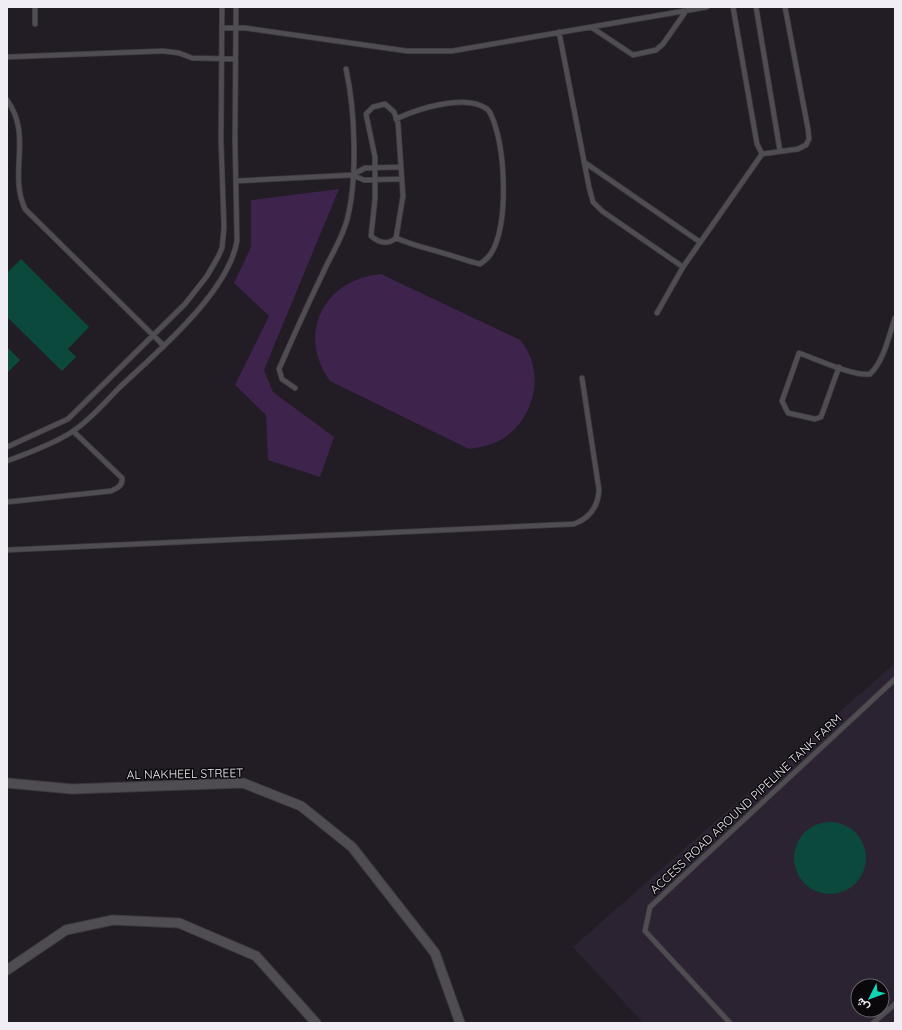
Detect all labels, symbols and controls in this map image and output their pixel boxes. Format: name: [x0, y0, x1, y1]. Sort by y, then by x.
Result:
street label: ACCESS ROAD AROUND PIPELINE TANK FARM: [647, 711, 845, 897]
street label: AL NAKHEEL STREET: [126, 765, 244, 782]
north arrow: [850, 978, 890, 1018]
text: ش: [853, 995, 872, 1014]

